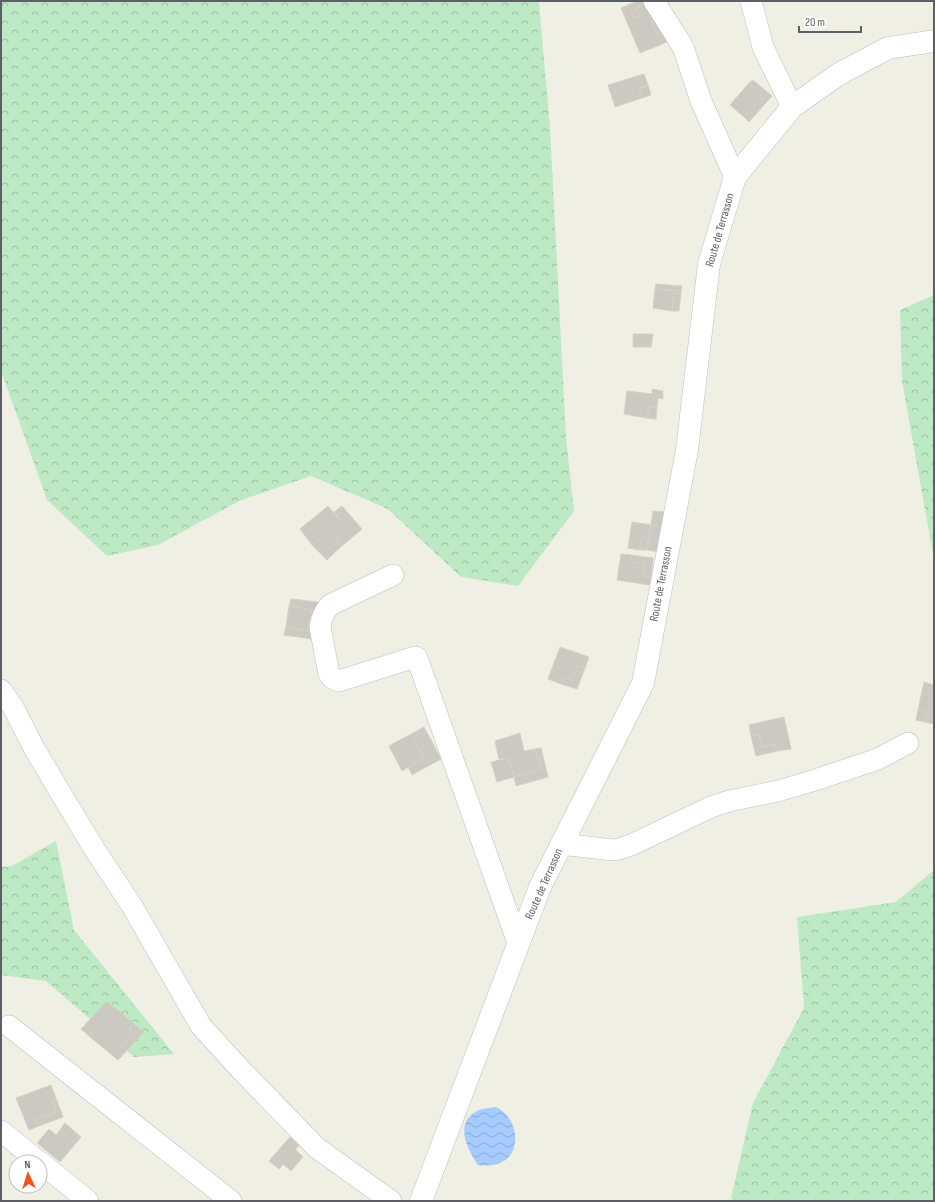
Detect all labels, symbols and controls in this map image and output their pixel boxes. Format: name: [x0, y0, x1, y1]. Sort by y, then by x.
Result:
scale bar: [799, 8, 861, 34]
text: 20 m: [805, 15, 825, 30]
street label: Route de Terrasson: [702, 191, 738, 269]
street label: Route de Terrasson: [646, 545, 676, 623]
street label: Route de Terrasson: [522, 846, 566, 922]
north arrow: [8, 1154, 48, 1194]
text: N: [24, 1158, 31, 1171]

